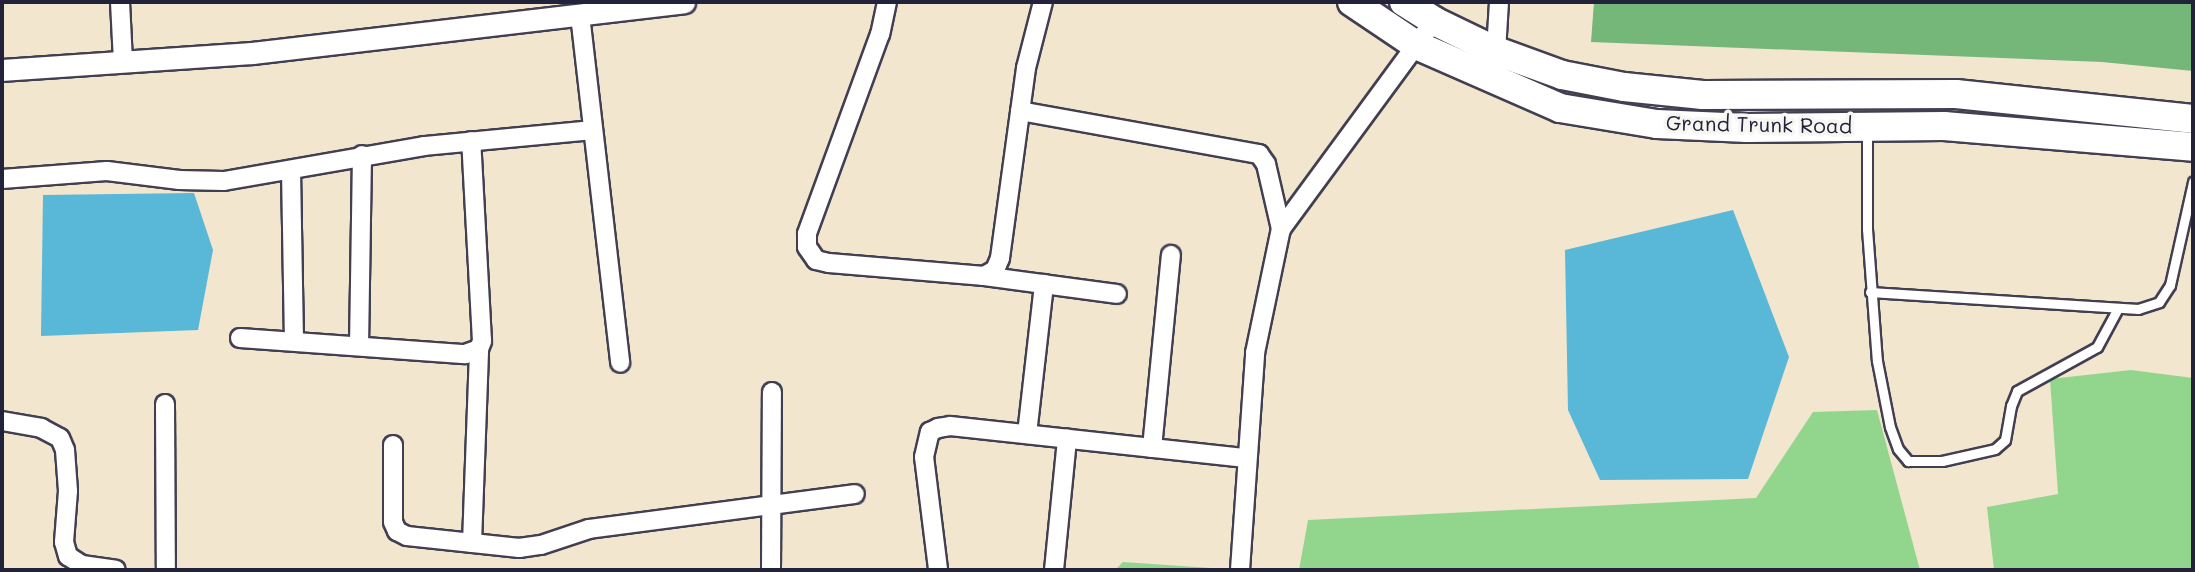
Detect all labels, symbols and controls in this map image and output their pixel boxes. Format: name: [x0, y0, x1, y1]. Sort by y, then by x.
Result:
street label: Grand Trunk Road: [1666, 110, 1852, 138]

